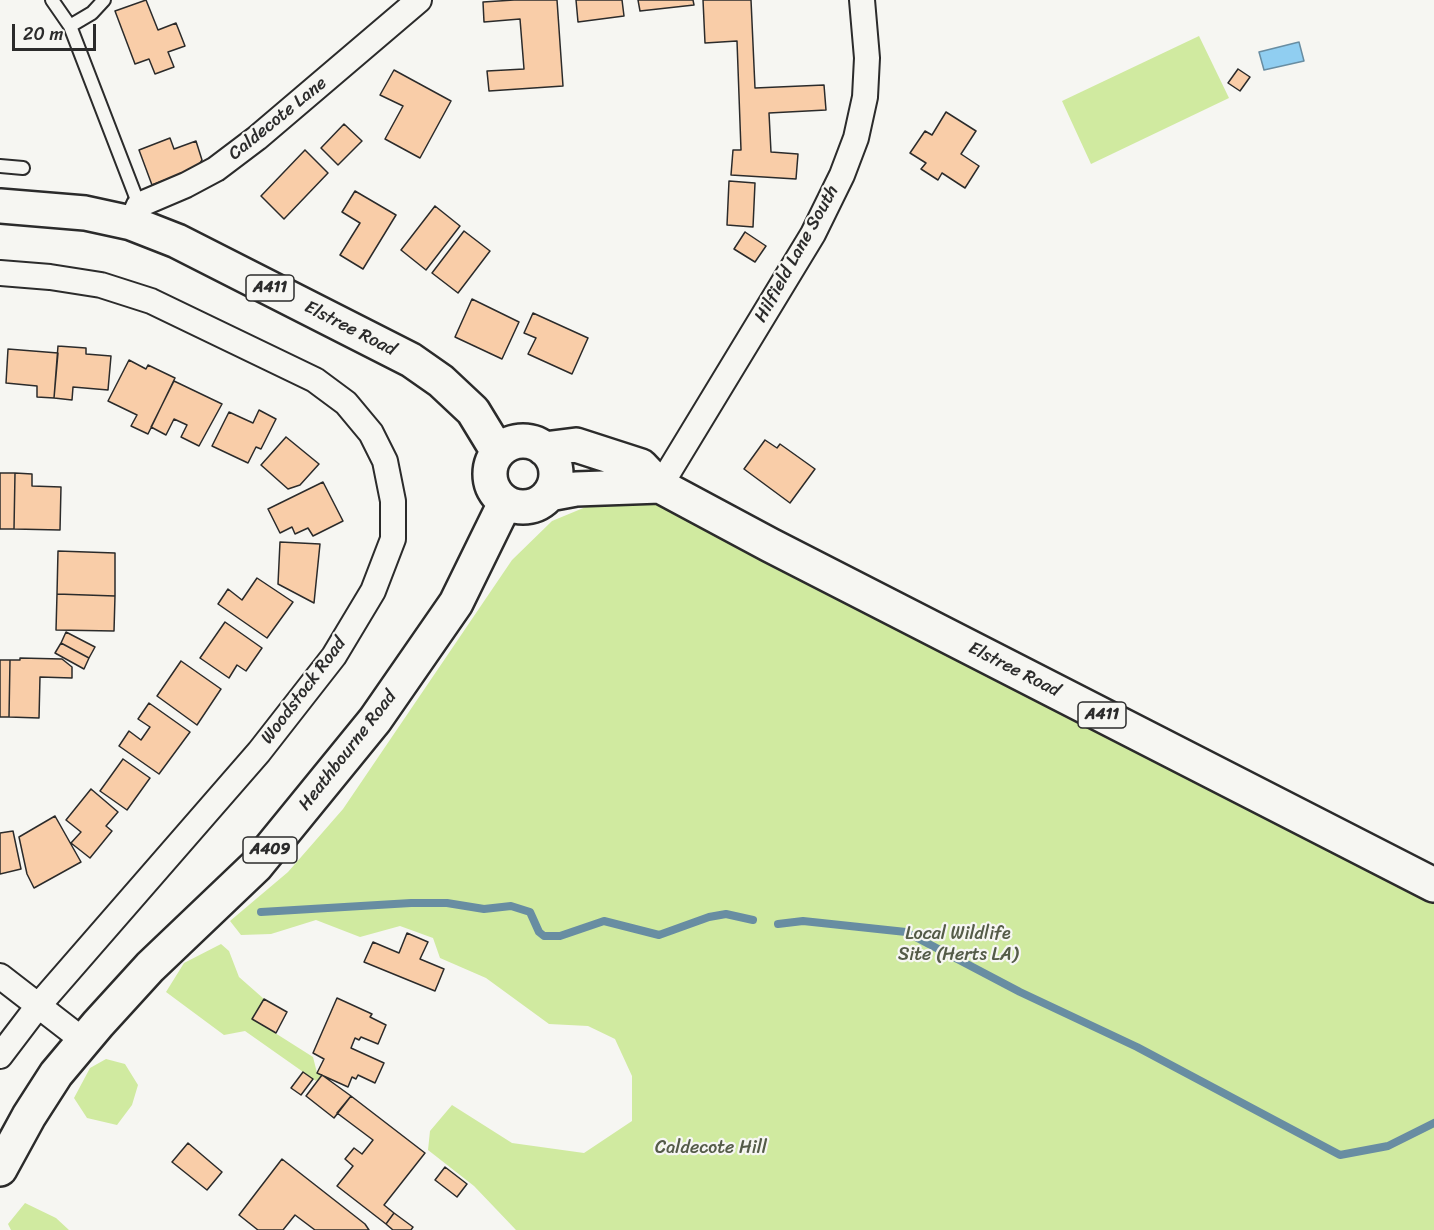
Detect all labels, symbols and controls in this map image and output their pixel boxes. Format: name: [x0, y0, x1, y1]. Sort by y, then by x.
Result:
scale bar: [15, 12, 99, 50]
text: 20 m: [23, 18, 63, 50]
street label: Caldecote Lane: [225, 73, 331, 165]
street label: Hilfield Lane South: [750, 182, 844, 326]
road number: A411: [246, 275, 294, 301]
street label: Elstree Road: [301, 297, 399, 361]
street label: Woodstock Road: [257, 633, 351, 749]
street label: Elstree Road: [965, 638, 1063, 702]
street label: Heathbourne Road: [295, 687, 401, 815]
road number: A411: [1078, 702, 1126, 728]
road number: A409: [243, 837, 297, 863]
park label: Local Wildlife Site (Herts LA): [898, 923, 1018, 966]
park label: Caldecote Hill: [655, 1137, 767, 1159]

